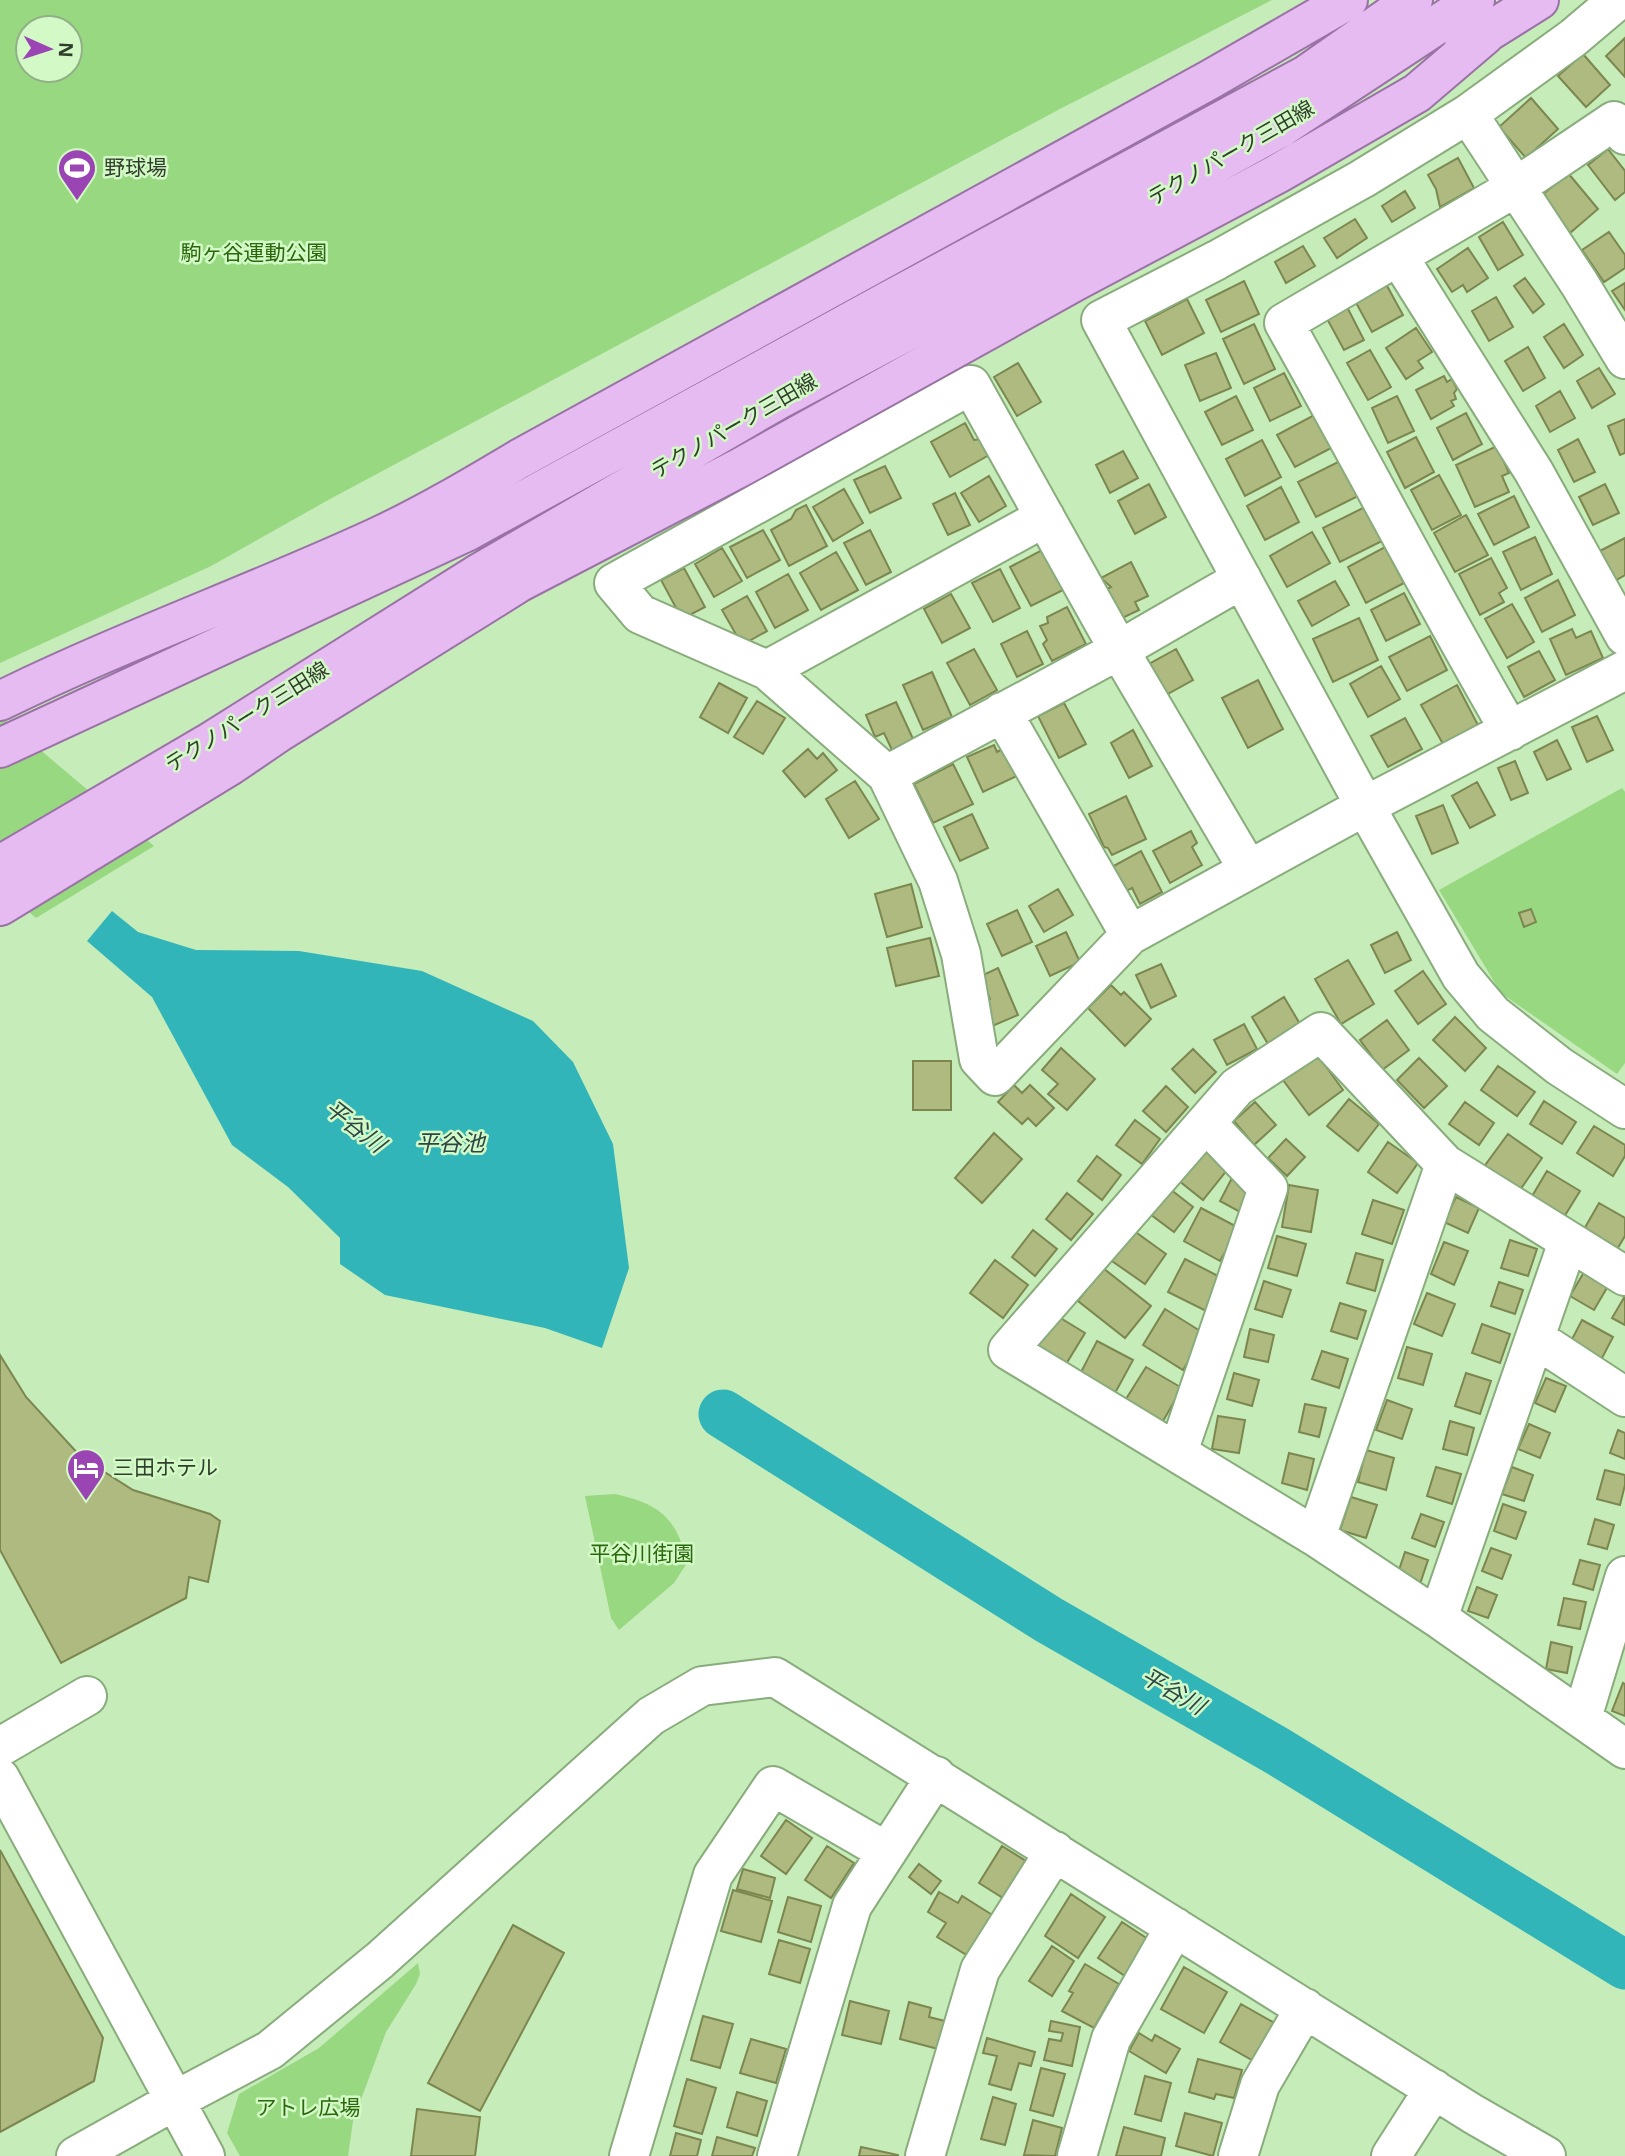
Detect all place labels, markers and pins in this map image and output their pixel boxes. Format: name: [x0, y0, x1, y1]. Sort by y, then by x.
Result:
sports icon: 野球場: [56, 147, 98, 202]
place label: 野球場: [104, 153, 167, 181]
hotel icon: 三田ホテル: [65, 1447, 107, 1502]
place label: 三田ホテル: [113, 1453, 218, 1481]

